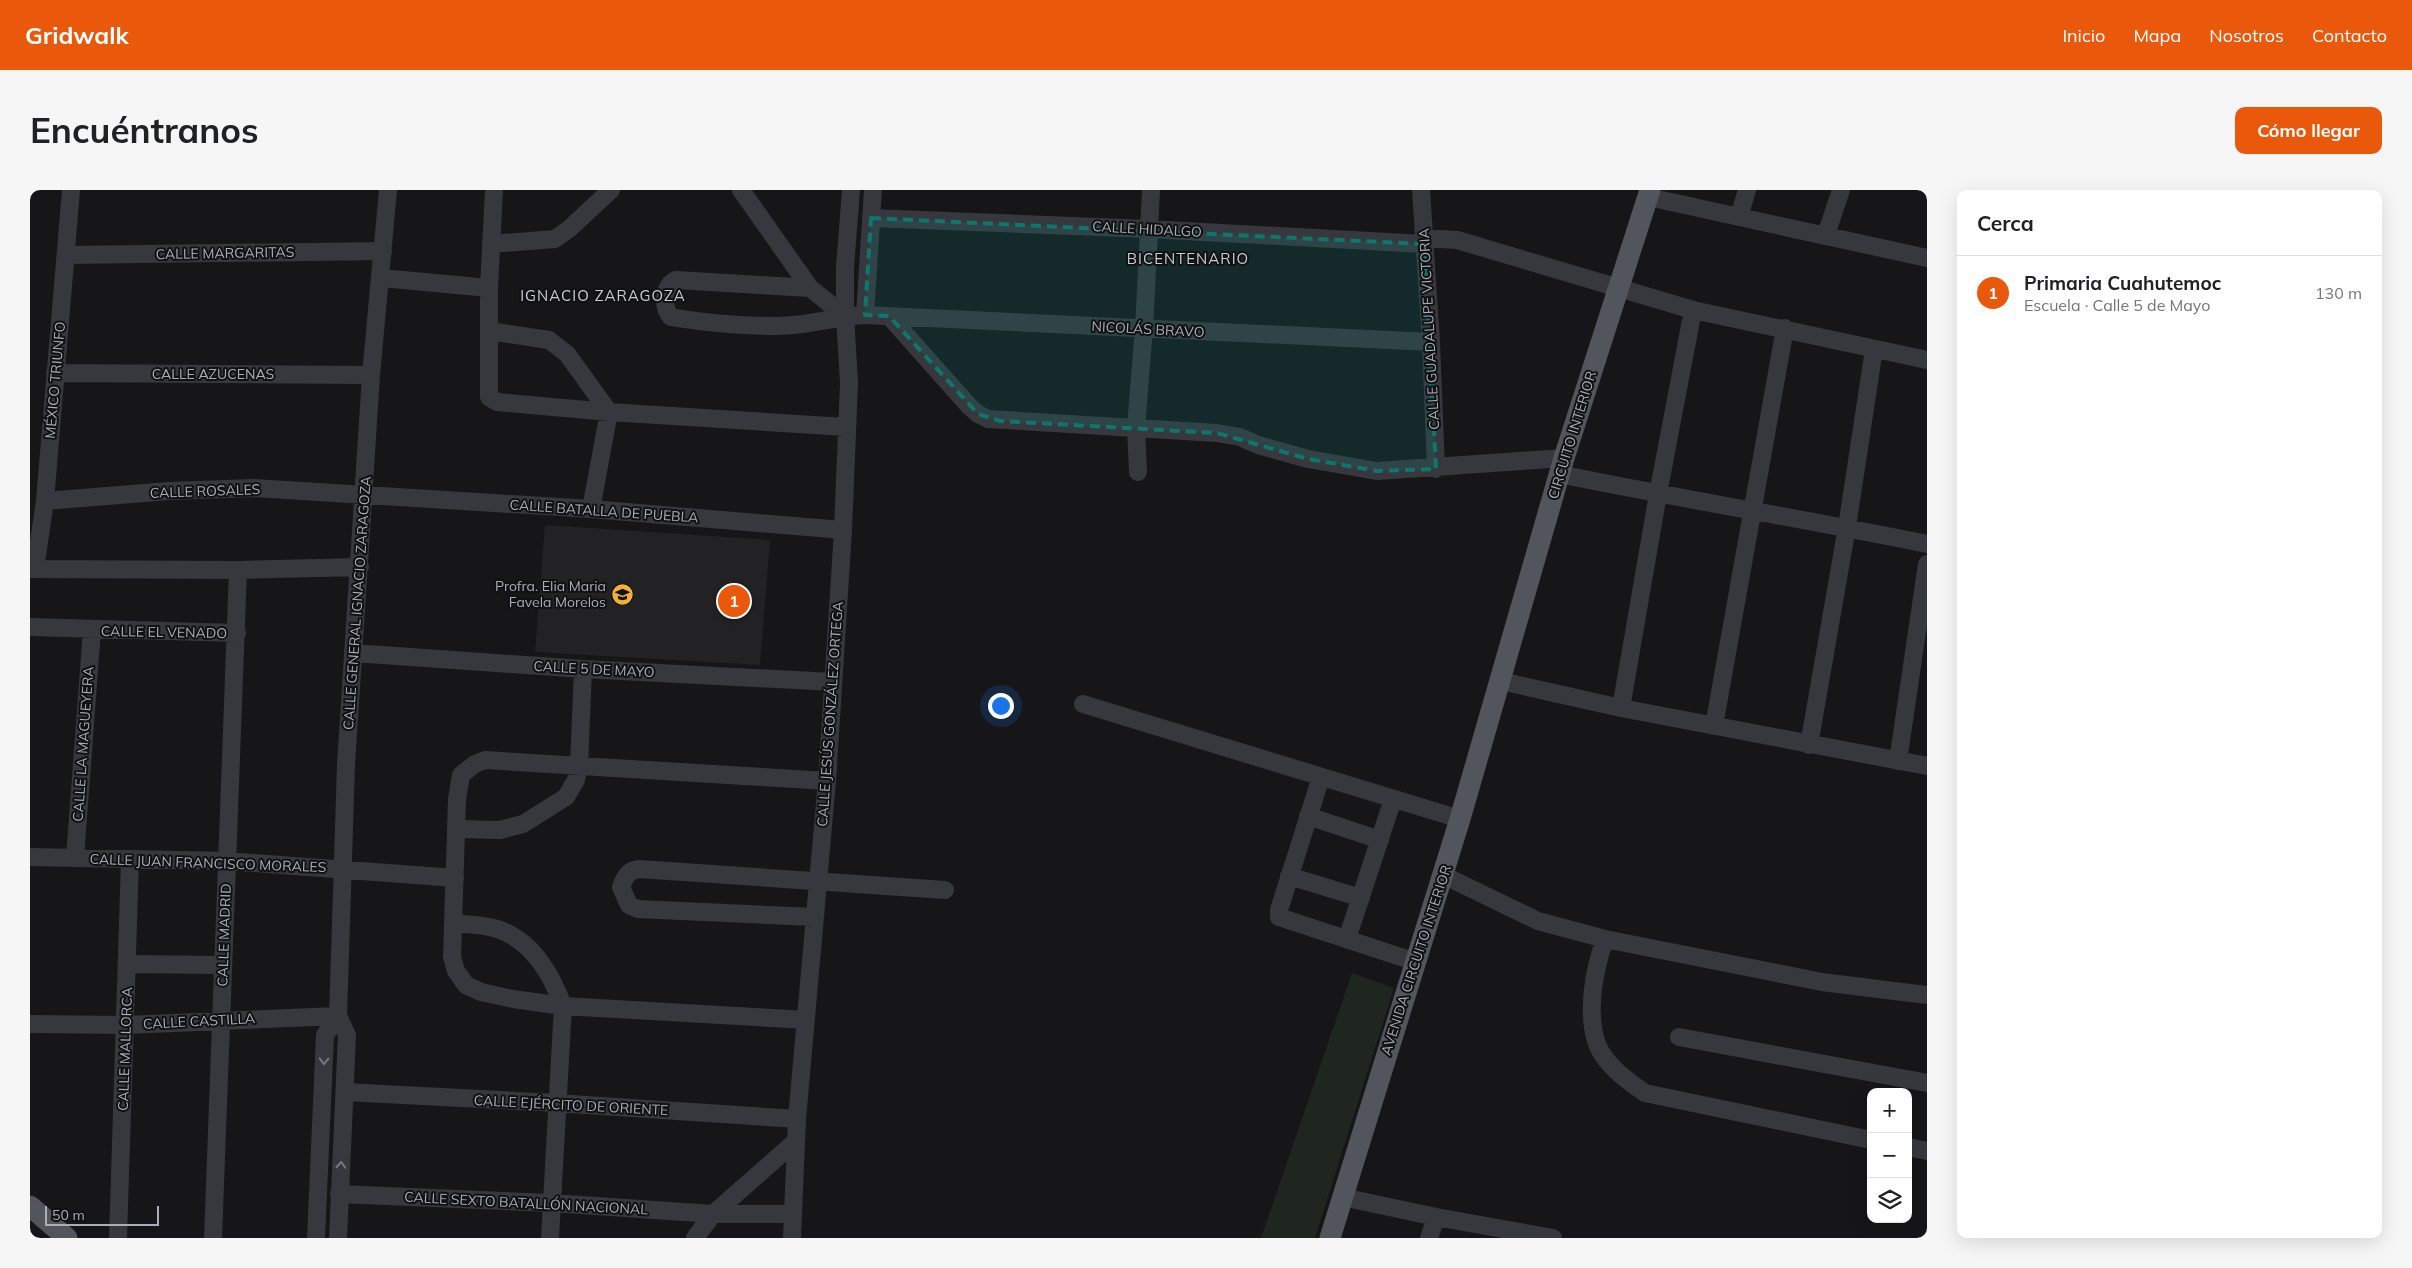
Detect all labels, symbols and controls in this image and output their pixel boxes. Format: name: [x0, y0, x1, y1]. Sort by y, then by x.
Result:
text: Gridwalk: [25, 20, 129, 50]
text: Inicio: [2062, 24, 2105, 47]
text: Mapa: [2133, 24, 2181, 47]
text: Nosotros: [2209, 24, 2284, 47]
text: Contacto: [2312, 24, 2387, 47]
button: Cómo llegar: [2235, 107, 2382, 154]
text: Encuéntranos: [30, 108, 259, 152]
text: Cerca: [1977, 210, 2034, 236]
street label: CALLE HIDALGO: [1092, 217, 1202, 241]
street label: CALLE GUADALUPE VICTORIA: [1415, 227, 1443, 430]
street label: CALLE MARGARITAS: [155, 243, 295, 263]
district label: BICENTENARIO: [1127, 249, 1249, 268]
text: Primaria Cuahutemoc: [2024, 271, 2221, 295]
text: 1: [1988, 283, 1998, 303]
text: 130 m: [2315, 283, 2362, 303]
district label: IGNACIO ZARAGOZA: [520, 286, 686, 305]
text: Escuela · Calle 5 de Mayo: [2024, 295, 2210, 315]
street label: NICOLÁS BRAVO: [1091, 317, 1205, 341]
street label: MÉXICO TRIUNFO: [41, 321, 69, 439]
street label: CALLE AZUCENAS: [152, 365, 275, 383]
street label: CIRCUITO INTERIOR: [1544, 368, 1600, 501]
street label: CALLE GENERAL IGNACIO ZARAGOZA: [339, 475, 375, 731]
street label: CALLE ROSALES: [149, 480, 261, 502]
street label: CALLE BATALLA DE PUEBLA: [509, 495, 700, 527]
place label: Profra. Elia Maria Favela Morelos: [495, 577, 606, 611]
school or university icon: Profra. Elia Maria Favela Morelos: [610, 582, 634, 606]
pin: 1: [718, 582, 750, 620]
street label: CALLE JESÚS GONZÁLEZ ORTEGA: [813, 600, 847, 827]
street label: CALLE EL VENADO: [101, 622, 227, 642]
street label: CALLE 5 DE MAYO: [533, 657, 655, 681]
street label: CALLE LA MAGUEYERA: [69, 665, 97, 822]
your location: [988, 693, 1014, 719]
street label: CALLE JUAN FRANCISCO MORALES: [89, 850, 327, 876]
street label: AVENIDA CIRCUITO INTERIOR: [1377, 862, 1455, 1057]
street label: CALLE MADRID: [213, 883, 235, 987]
street label: CALLE MALLORCA: [114, 986, 136, 1111]
street label: CALLE CASTILLA: [143, 1009, 256, 1033]
one-way arrow: [318, 1057, 329, 1065]
map controls: [1867, 1088, 1912, 1223]
button: +: [1867, 1088, 1912, 1133]
street label: CALLE EJÉRCITO DE ORIENTE: [473, 1091, 669, 1119]
button: −: [1867, 1133, 1912, 1178]
one-way arrow: [335, 1161, 346, 1169]
button: layers: [1867, 1178, 1912, 1223]
street label: CALLE SEXTO BATALLÓN NACIONAL: [404, 1188, 649, 1218]
scale bar: [45, 1203, 159, 1226]
text: 50 m: [52, 1206, 85, 1224]

